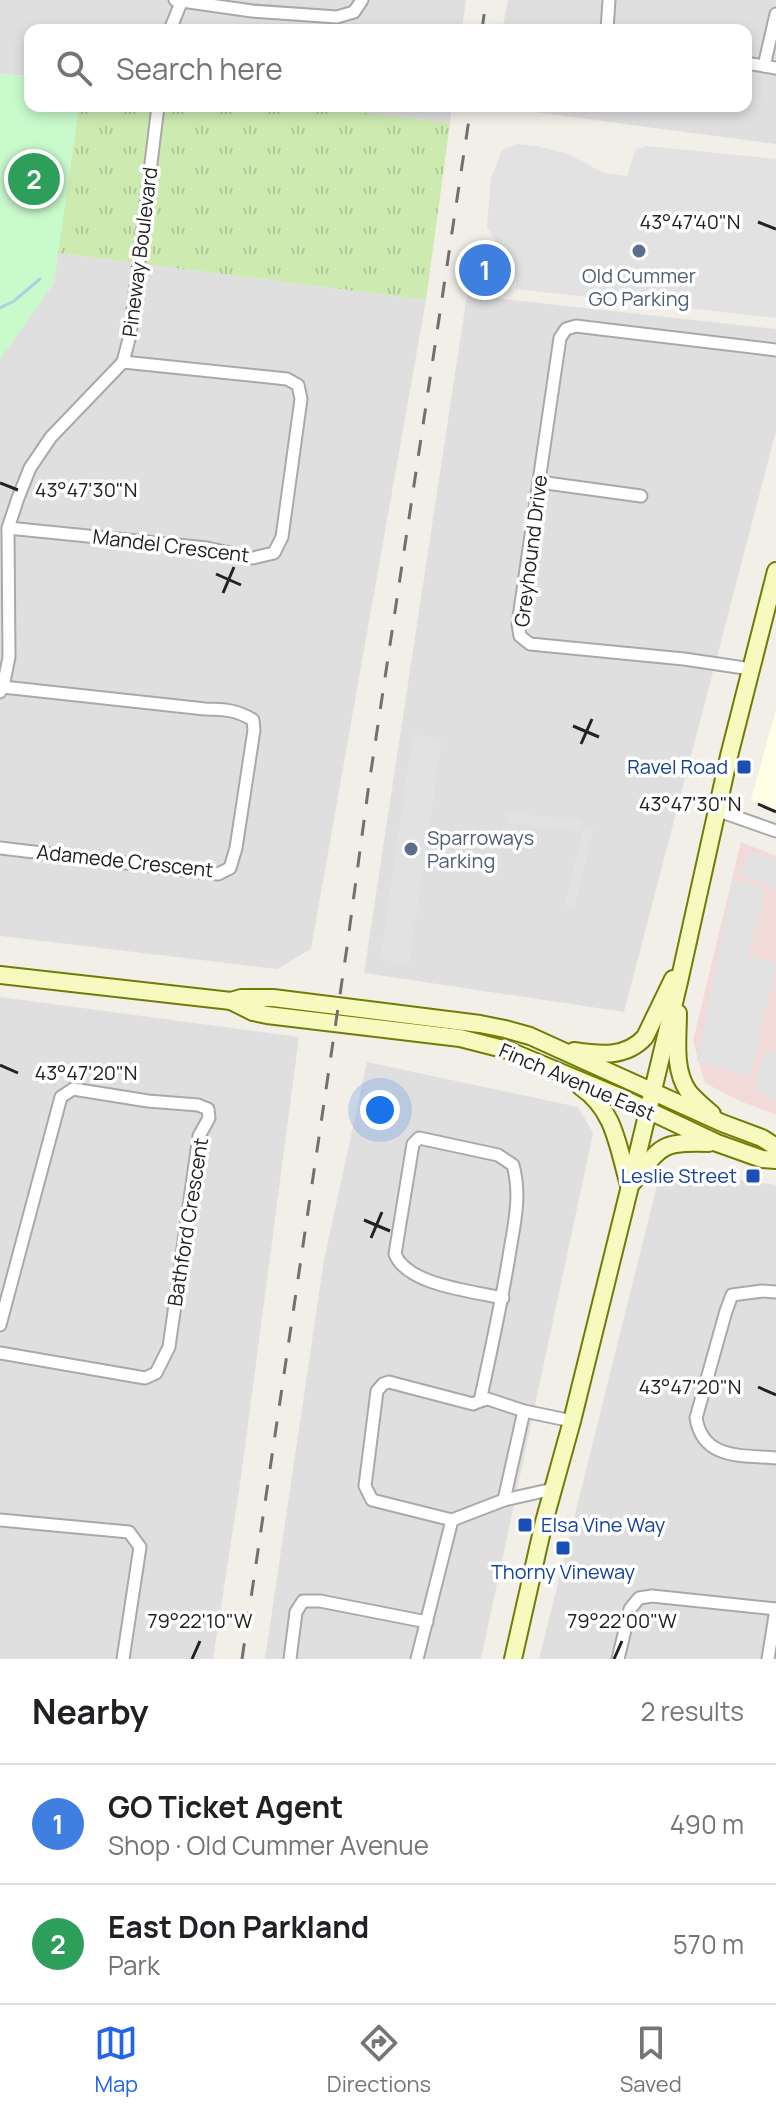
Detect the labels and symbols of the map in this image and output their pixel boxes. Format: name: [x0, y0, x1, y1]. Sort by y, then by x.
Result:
pin: 2: [8, 149, 60, 209]
street label: Pineway Boulevard: [116, 165, 163, 339]
text: 43°47'40"N: [639, 208, 741, 235]
pin: 1: [459, 240, 511, 300]
marker: Old Cummer GO Parking: [630, 242, 648, 260]
place label: Old Cummer GO Parking: [582, 262, 696, 312]
street label: Greyhound Drive: [508, 473, 553, 629]
text: 43°47'30"N: [35, 476, 137, 503]
street label: Mandel Crescent: [91, 523, 251, 569]
place label: Ravel Road: [627, 753, 728, 780]
marker: Ravel Road: [735, 758, 753, 776]
text: 43°47'30"N: [639, 790, 741, 817]
place label: Sparroways Parking: [427, 824, 534, 874]
street label: Adamede Crescent: [35, 838, 215, 883]
marker: Sparroways Parking: [402, 840, 420, 858]
street label: Finch Avenue East: [495, 1036, 659, 1127]
text: 43°47'20"N: [34, 1059, 138, 1086]
your location: [360, 1090, 400, 1130]
street label: Bathford Crescent: [161, 1136, 214, 1308]
place label: Leslie Street: [621, 1162, 737, 1189]
marker: Leslie Street: [744, 1167, 762, 1185]
text: 43°47'20"N: [638, 1373, 742, 1400]
place label: Elsa Vine Way: [541, 1511, 666, 1538]
marker: Elsa Vine Way: [516, 1516, 534, 1534]
marker: Thorny Vineway: [554, 1539, 572, 1557]
place label: Thorny Vineway: [491, 1558, 636, 1585]
text: 79°22'10"W: [147, 1607, 253, 1634]
text: 79°22'00"W: [567, 1607, 677, 1634]

